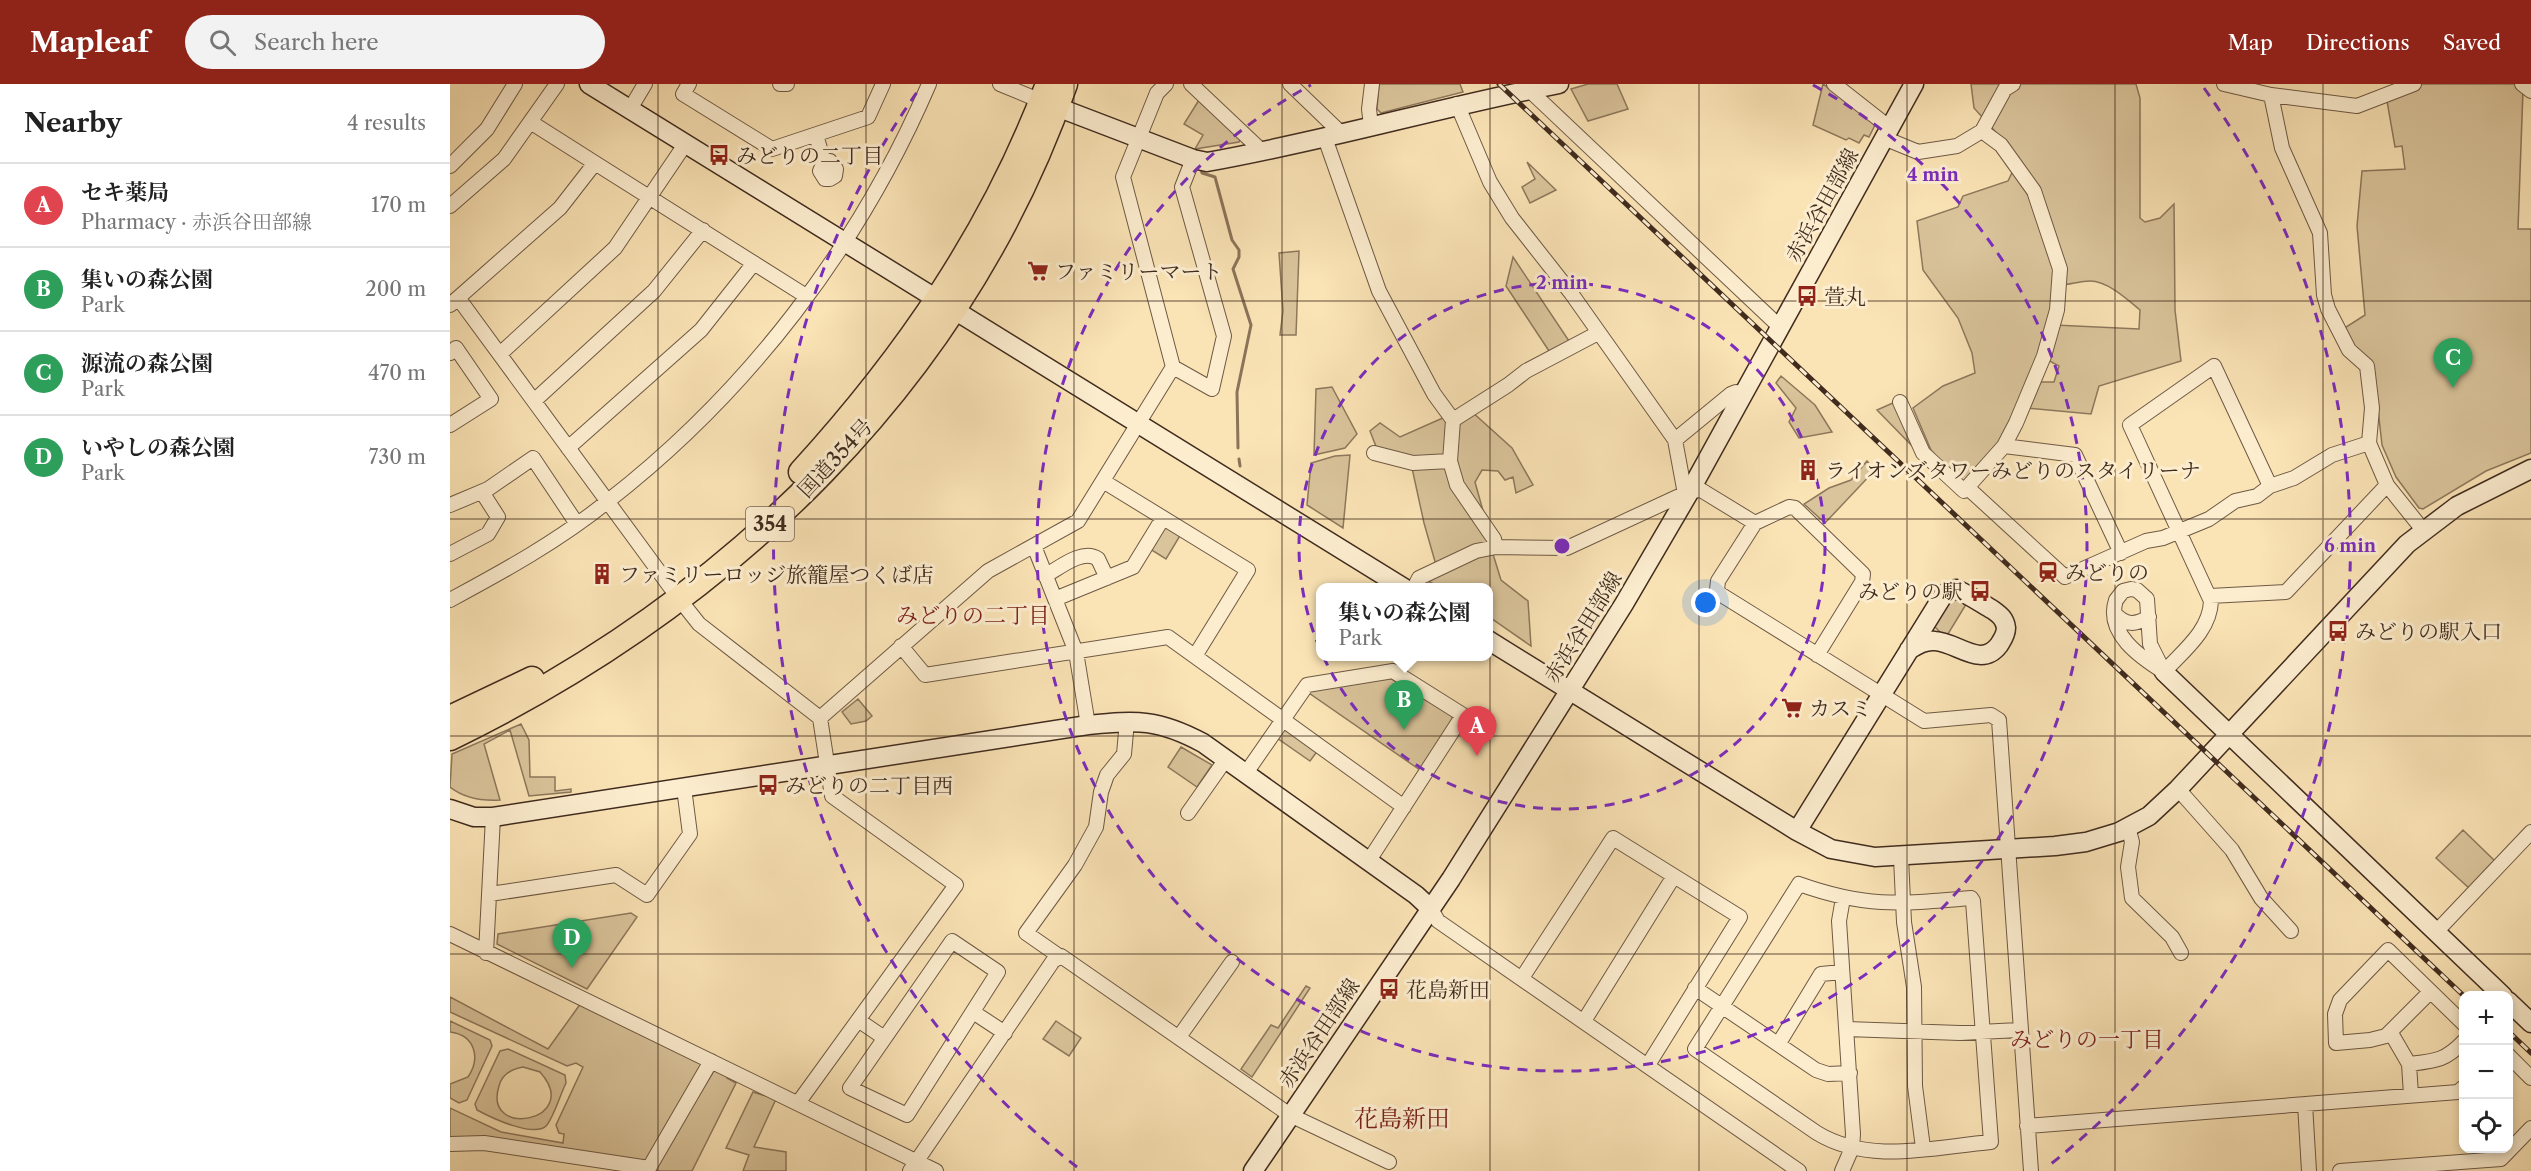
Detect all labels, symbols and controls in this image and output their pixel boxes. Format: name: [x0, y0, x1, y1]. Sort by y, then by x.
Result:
search box: [185, 15, 605, 69]
text: Mapleaf: [30, 25, 149, 59]
icon: search: [206, 26, 239, 59]
text: Search here: [254, 29, 379, 56]
text: Map: [2228, 30, 2273, 55]
text: Directions: [2306, 30, 2410, 55]
text: Saved: [2443, 30, 2501, 55]
text: Nearby: [24, 107, 122, 139]
text: 4 results: [347, 111, 426, 135]
bus stop icon: みどりの二丁目: [707, 143, 731, 167]
place label: みどりの二丁目: [736, 143, 883, 168]
street label: 赤浜谷田部線: [1781, 144, 1863, 266]
text: 4 min: [1907, 164, 1960, 186]
text: セキ薬局: [81, 179, 169, 206]
text: A: [36, 193, 51, 217]
text: 170 m: [371, 193, 426, 217]
text: Pharmacy · 赤浜谷田部線: [81, 210, 312, 234]
supermarket icon: ファミリーマート: [1026, 259, 1050, 283]
place label: ファミリーマート: [1055, 259, 1223, 284]
text: 集いの森公園: [81, 266, 213, 293]
text: 2 min: [1536, 272, 1589, 294]
text: B: [36, 277, 51, 301]
text: 200 m: [365, 277, 426, 301]
bus stop icon: 萱丸: [1795, 284, 1819, 308]
place label: 萱丸: [1824, 284, 1866, 309]
text: Park: [81, 293, 124, 317]
pin: C: [2434, 338, 2472, 388]
text: 源流の森公園: [81, 350, 213, 377]
text: C: [35, 361, 52, 385]
text: 470 m: [368, 361, 426, 385]
text: Park: [81, 377, 124, 401]
street label: 国道354号: [792, 414, 878, 502]
text: いやしの森公園: [81, 434, 235, 461]
text: D: [35, 445, 52, 469]
text: 730 m: [369, 445, 426, 469]
building icon: ライオンズタワーみどりのスタイリーナ: [1796, 458, 1820, 482]
place label: ライオンズタワーみどりのスタイリーナ: [1825, 458, 2201, 483]
text: Park: [81, 461, 124, 485]
road number: 354: [746, 507, 794, 541]
text: 6 min: [2324, 535, 2377, 557]
centre of rings: [1552, 536, 1572, 556]
station icon: みどりの: [2036, 560, 2060, 584]
place label: みどりの: [2065, 560, 2149, 585]
building icon: ファミリーロッジ旅籠屋つくば店: [590, 562, 614, 586]
place label: ファミリーロッジ旅籠屋つくば店: [619, 562, 933, 587]
street label: 赤浜谷田部線: [1539, 567, 1627, 687]
place label: みどりの駅: [1858, 579, 1963, 604]
bus stop icon: みどりの駅: [1968, 579, 1992, 603]
popup: [1316, 583, 1493, 661]
your location: [1691, 588, 1720, 617]
text: 集いの森公園: [1338, 599, 1471, 626]
district label: みどりの二丁目: [896, 602, 1050, 629]
bus stop icon: みどりの駅入口: [2326, 619, 2350, 643]
place label: みどりの駅入口: [2355, 619, 2502, 644]
text: Park: [1338, 626, 1382, 650]
pin: B: [1384, 680, 1424, 730]
supermarket icon: カスミ: [1780, 696, 1804, 720]
place label: カスミ: [1809, 696, 1872, 721]
pin: A: [1458, 706, 1496, 756]
bus stop icon: みどりの二丁目西: [756, 773, 780, 797]
place label: みどりの二丁目西: [785, 773, 953, 798]
pin: D: [552, 918, 592, 968]
street label: 赤浜谷田部線: [1273, 974, 1365, 1092]
bus stop icon: 花島新田: [1377, 977, 1401, 1001]
place label: 花島新田: [1406, 977, 1490, 1002]
map controls: [2459, 991, 2513, 1153]
button: +: [2459, 991, 2513, 1045]
district label: みどりの一丁目: [2010, 1026, 2164, 1053]
button: −: [2459, 1045, 2513, 1099]
button: locate: [2459, 1099, 2513, 1153]
district label: 花島新田: [1354, 1104, 1450, 1133]

